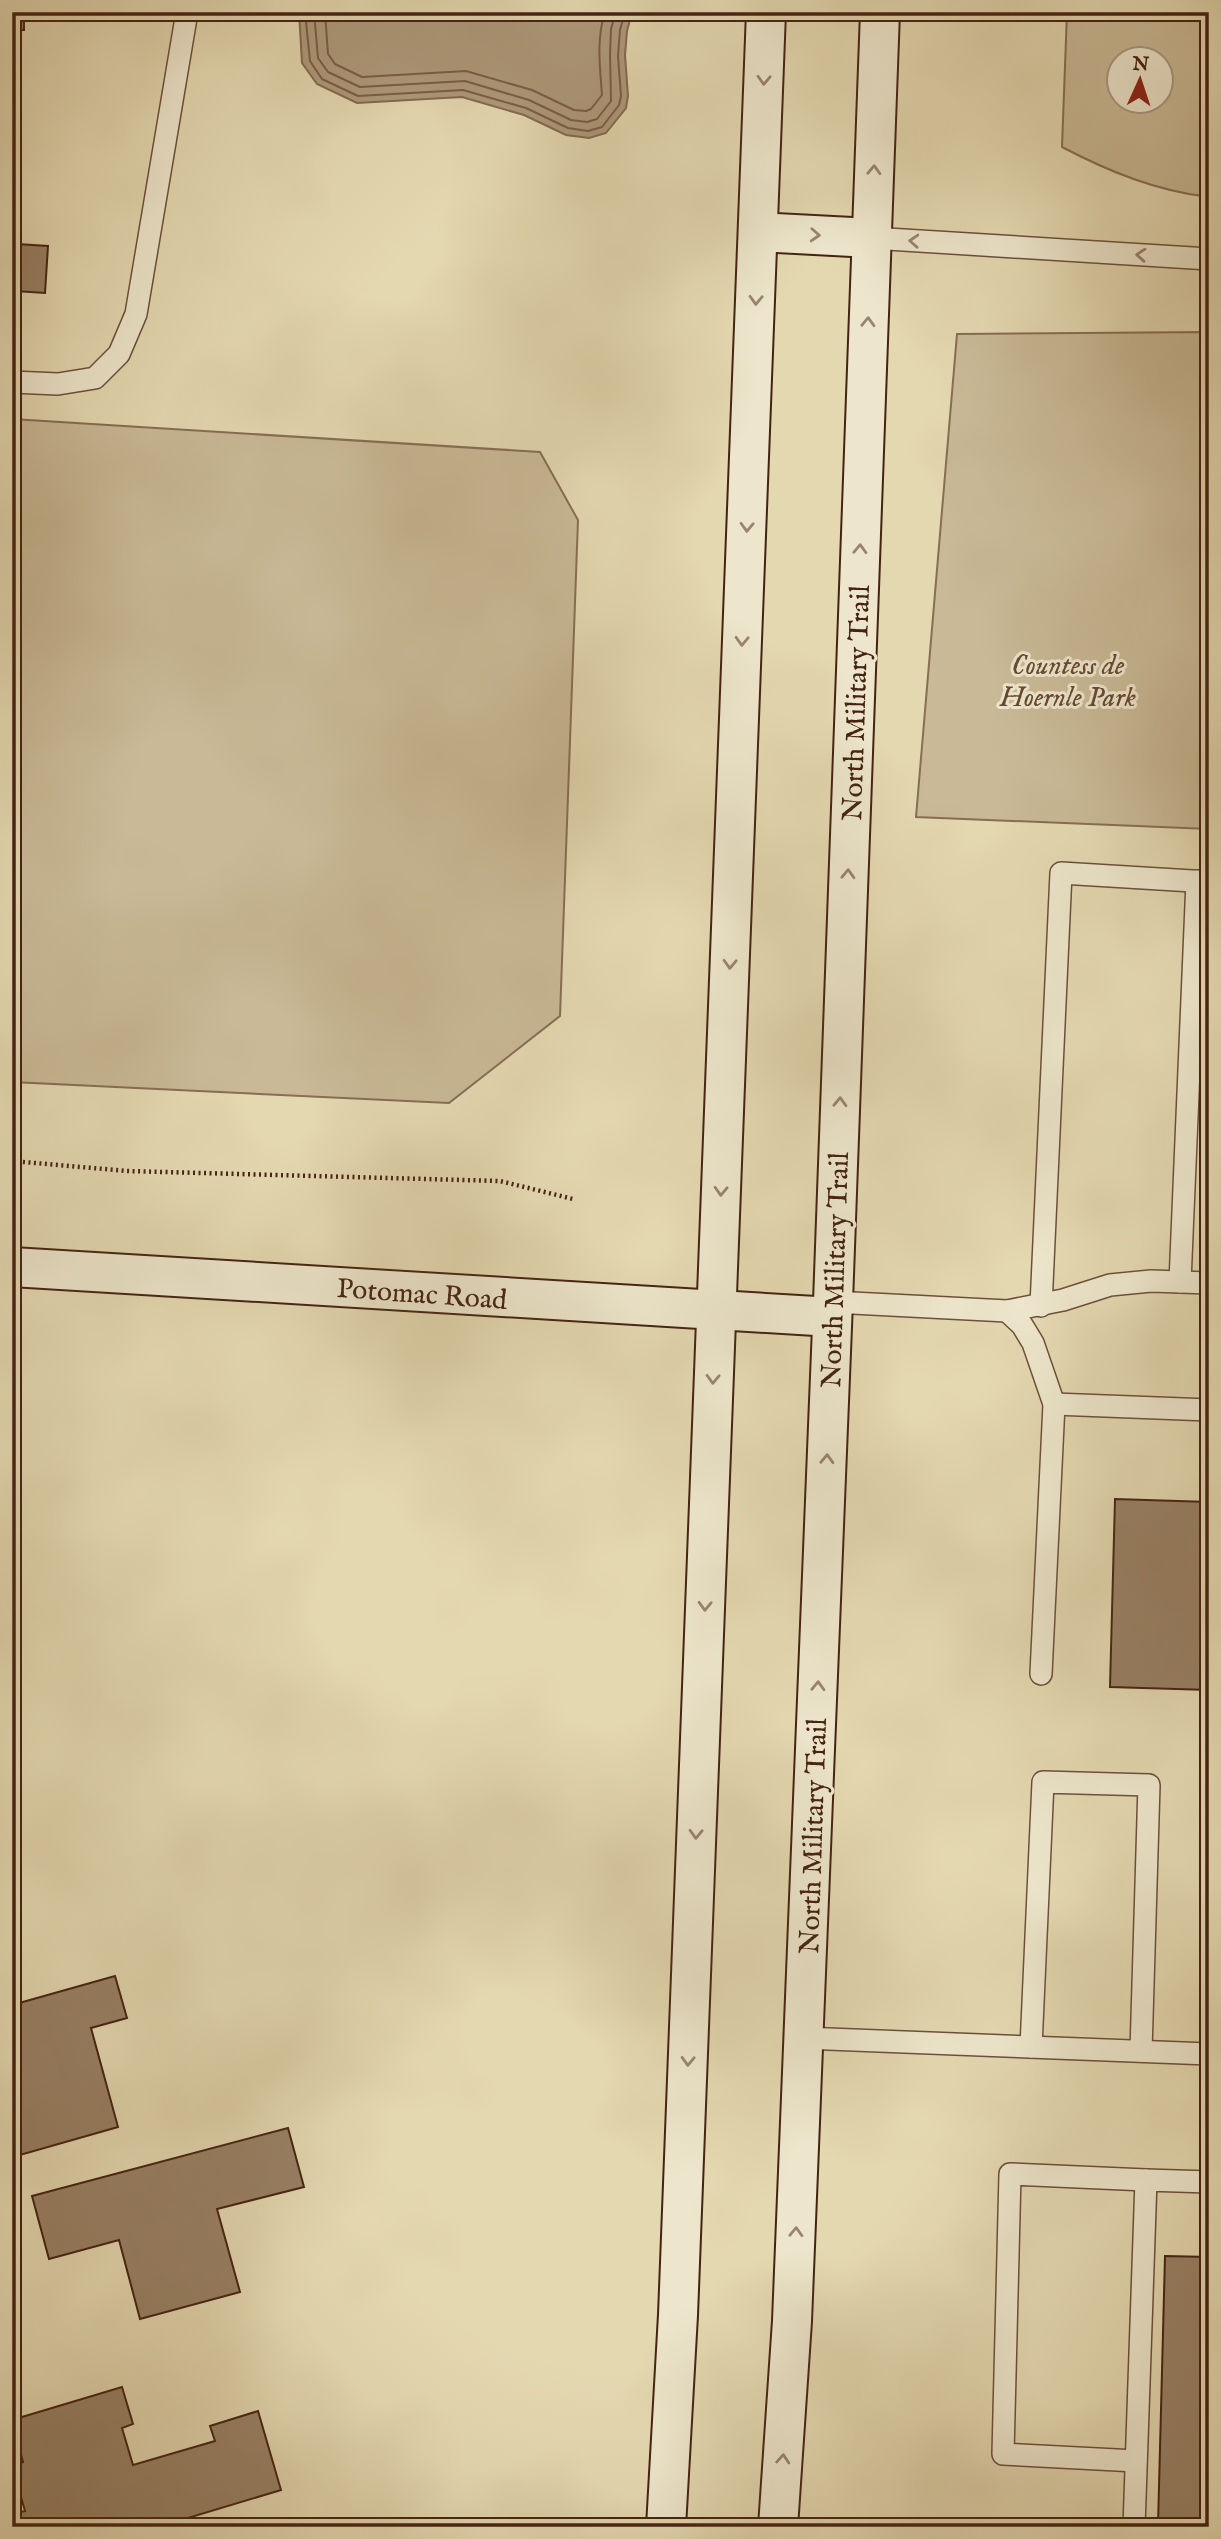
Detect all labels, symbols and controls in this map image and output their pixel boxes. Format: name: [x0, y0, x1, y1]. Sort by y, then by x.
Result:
north arrow: [1106, 46, 1176, 116]
text: N: [1131, 53, 1150, 77]
one-way arrow: [756, 75, 771, 86]
one-way arrow: [866, 164, 881, 175]
one-way arrow: [810, 228, 821, 243]
one-way arrow: [908, 234, 919, 249]
one-way arrow: [1135, 248, 1146, 263]
one-way arrow: [748, 295, 763, 306]
one-way arrow: [861, 316, 876, 327]
one-way arrow: [739, 522, 754, 533]
one-way arrow: [853, 543, 868, 554]
street label: North Military Trail: [836, 584, 879, 822]
one-way arrow: [735, 636, 750, 647]
park label: Countess de Hoernle Park: [999, 649, 1136, 716]
one-way arrow: [841, 869, 856, 880]
one-way arrow: [722, 959, 737, 970]
one-way arrow: [833, 1096, 848, 1107]
street label: North Military Trail: [815, 1151, 858, 1389]
one-way arrow: [713, 1186, 728, 1197]
street label: Potomac Road: [336, 1272, 508, 1319]
one-way arrow: [706, 1374, 721, 1385]
one-way arrow: [819, 1453, 834, 1464]
one-way arrow: [697, 1601, 712, 1612]
one-way arrow: [810, 1680, 825, 1691]
street label: North Military Trail: [793, 1717, 836, 1955]
one-way arrow: [689, 1828, 704, 1839]
one-way arrow: [680, 2056, 695, 2067]
one-way arrow: [788, 2226, 803, 2237]
one-way arrow: [775, 2453, 790, 2464]

